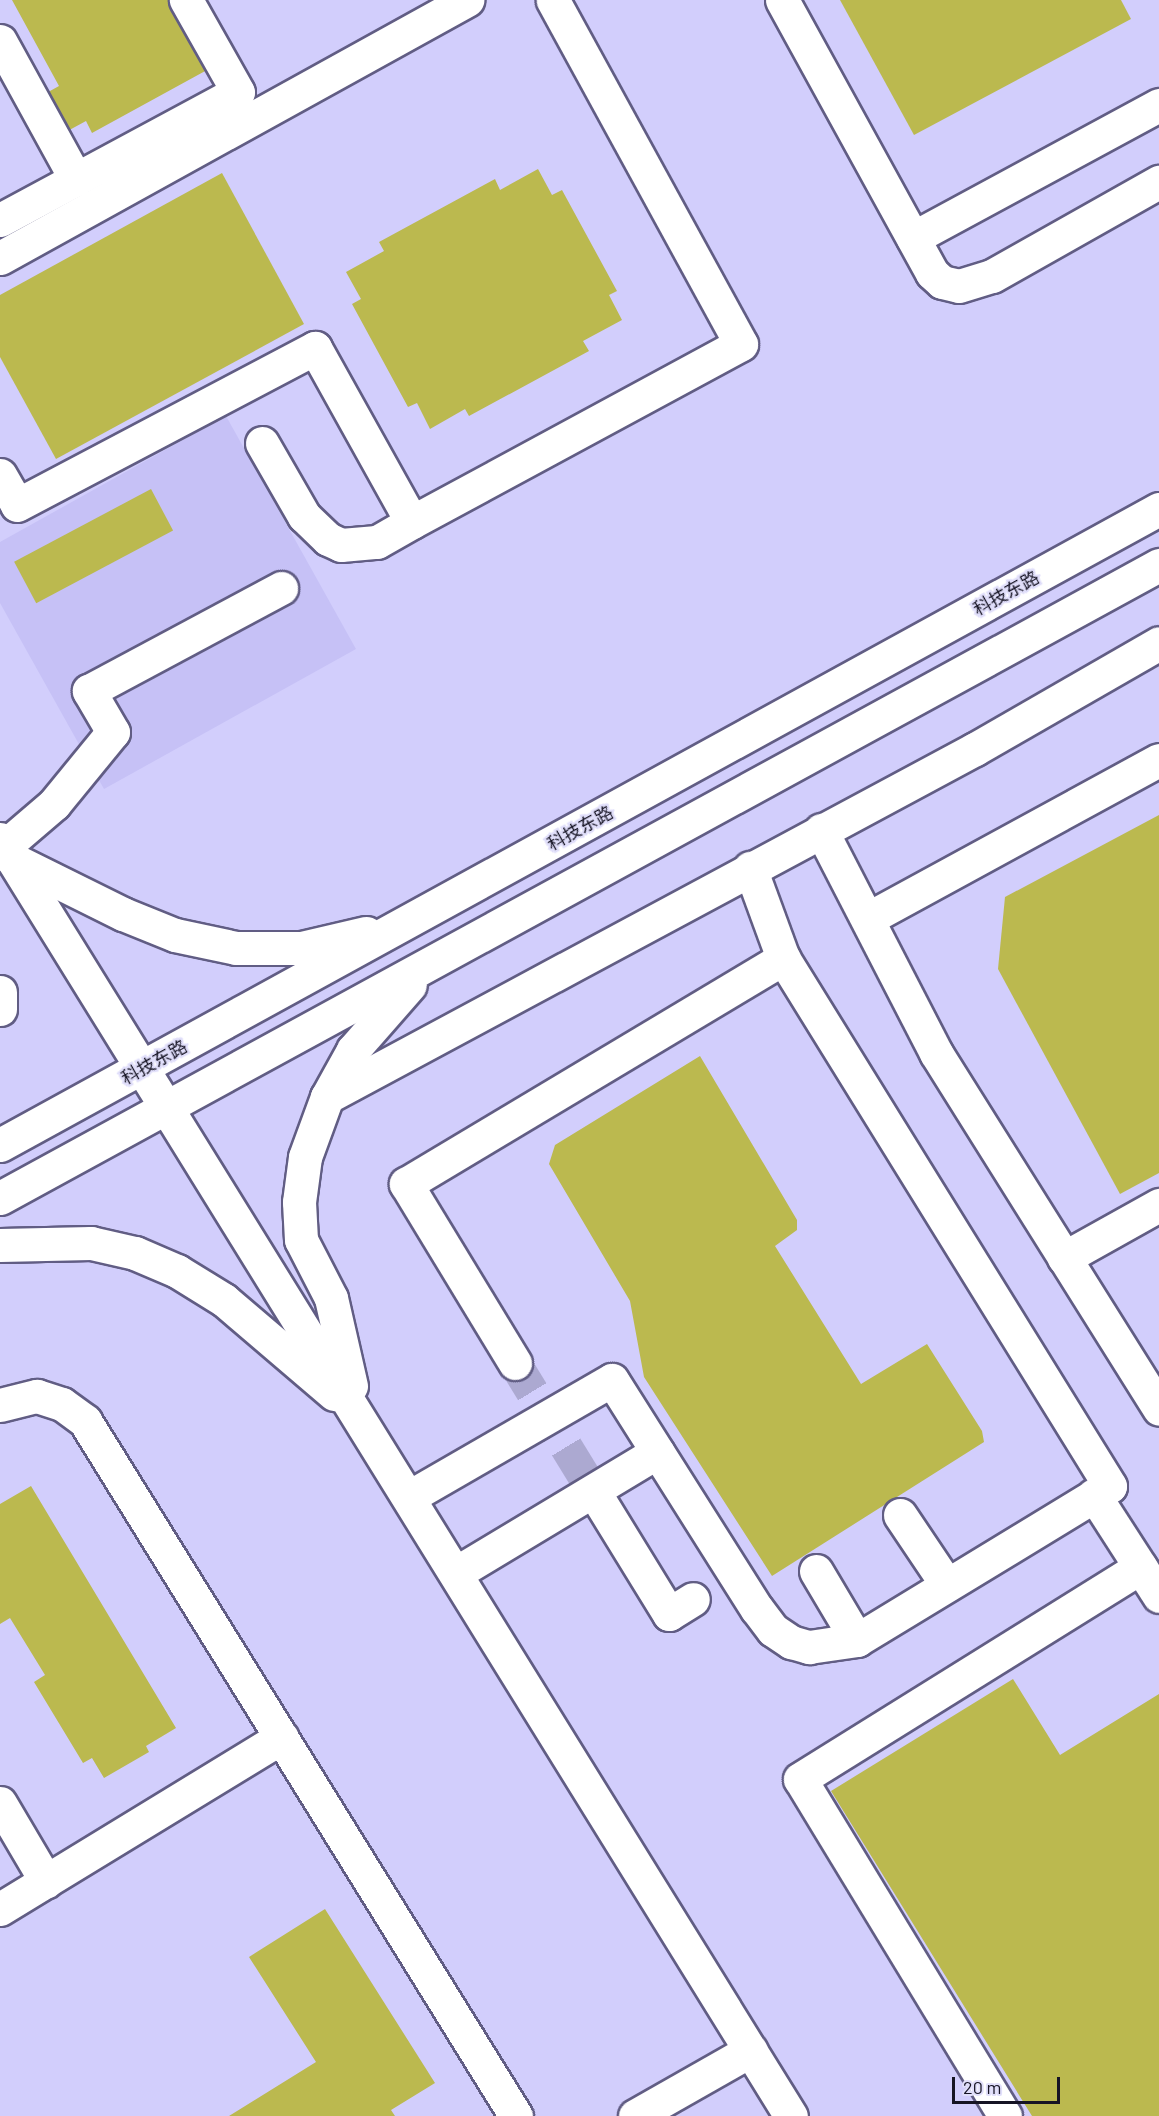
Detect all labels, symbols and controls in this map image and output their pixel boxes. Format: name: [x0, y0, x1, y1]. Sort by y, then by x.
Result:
street label: 科技东路: [969, 566, 1043, 620]
street label: 科技东路: [543, 801, 617, 855]
street label: 科技东路: [117, 1035, 191, 1089]
scale bar: [955, 2065, 1063, 2103]
text: 20 m: [963, 2076, 1001, 2098]

